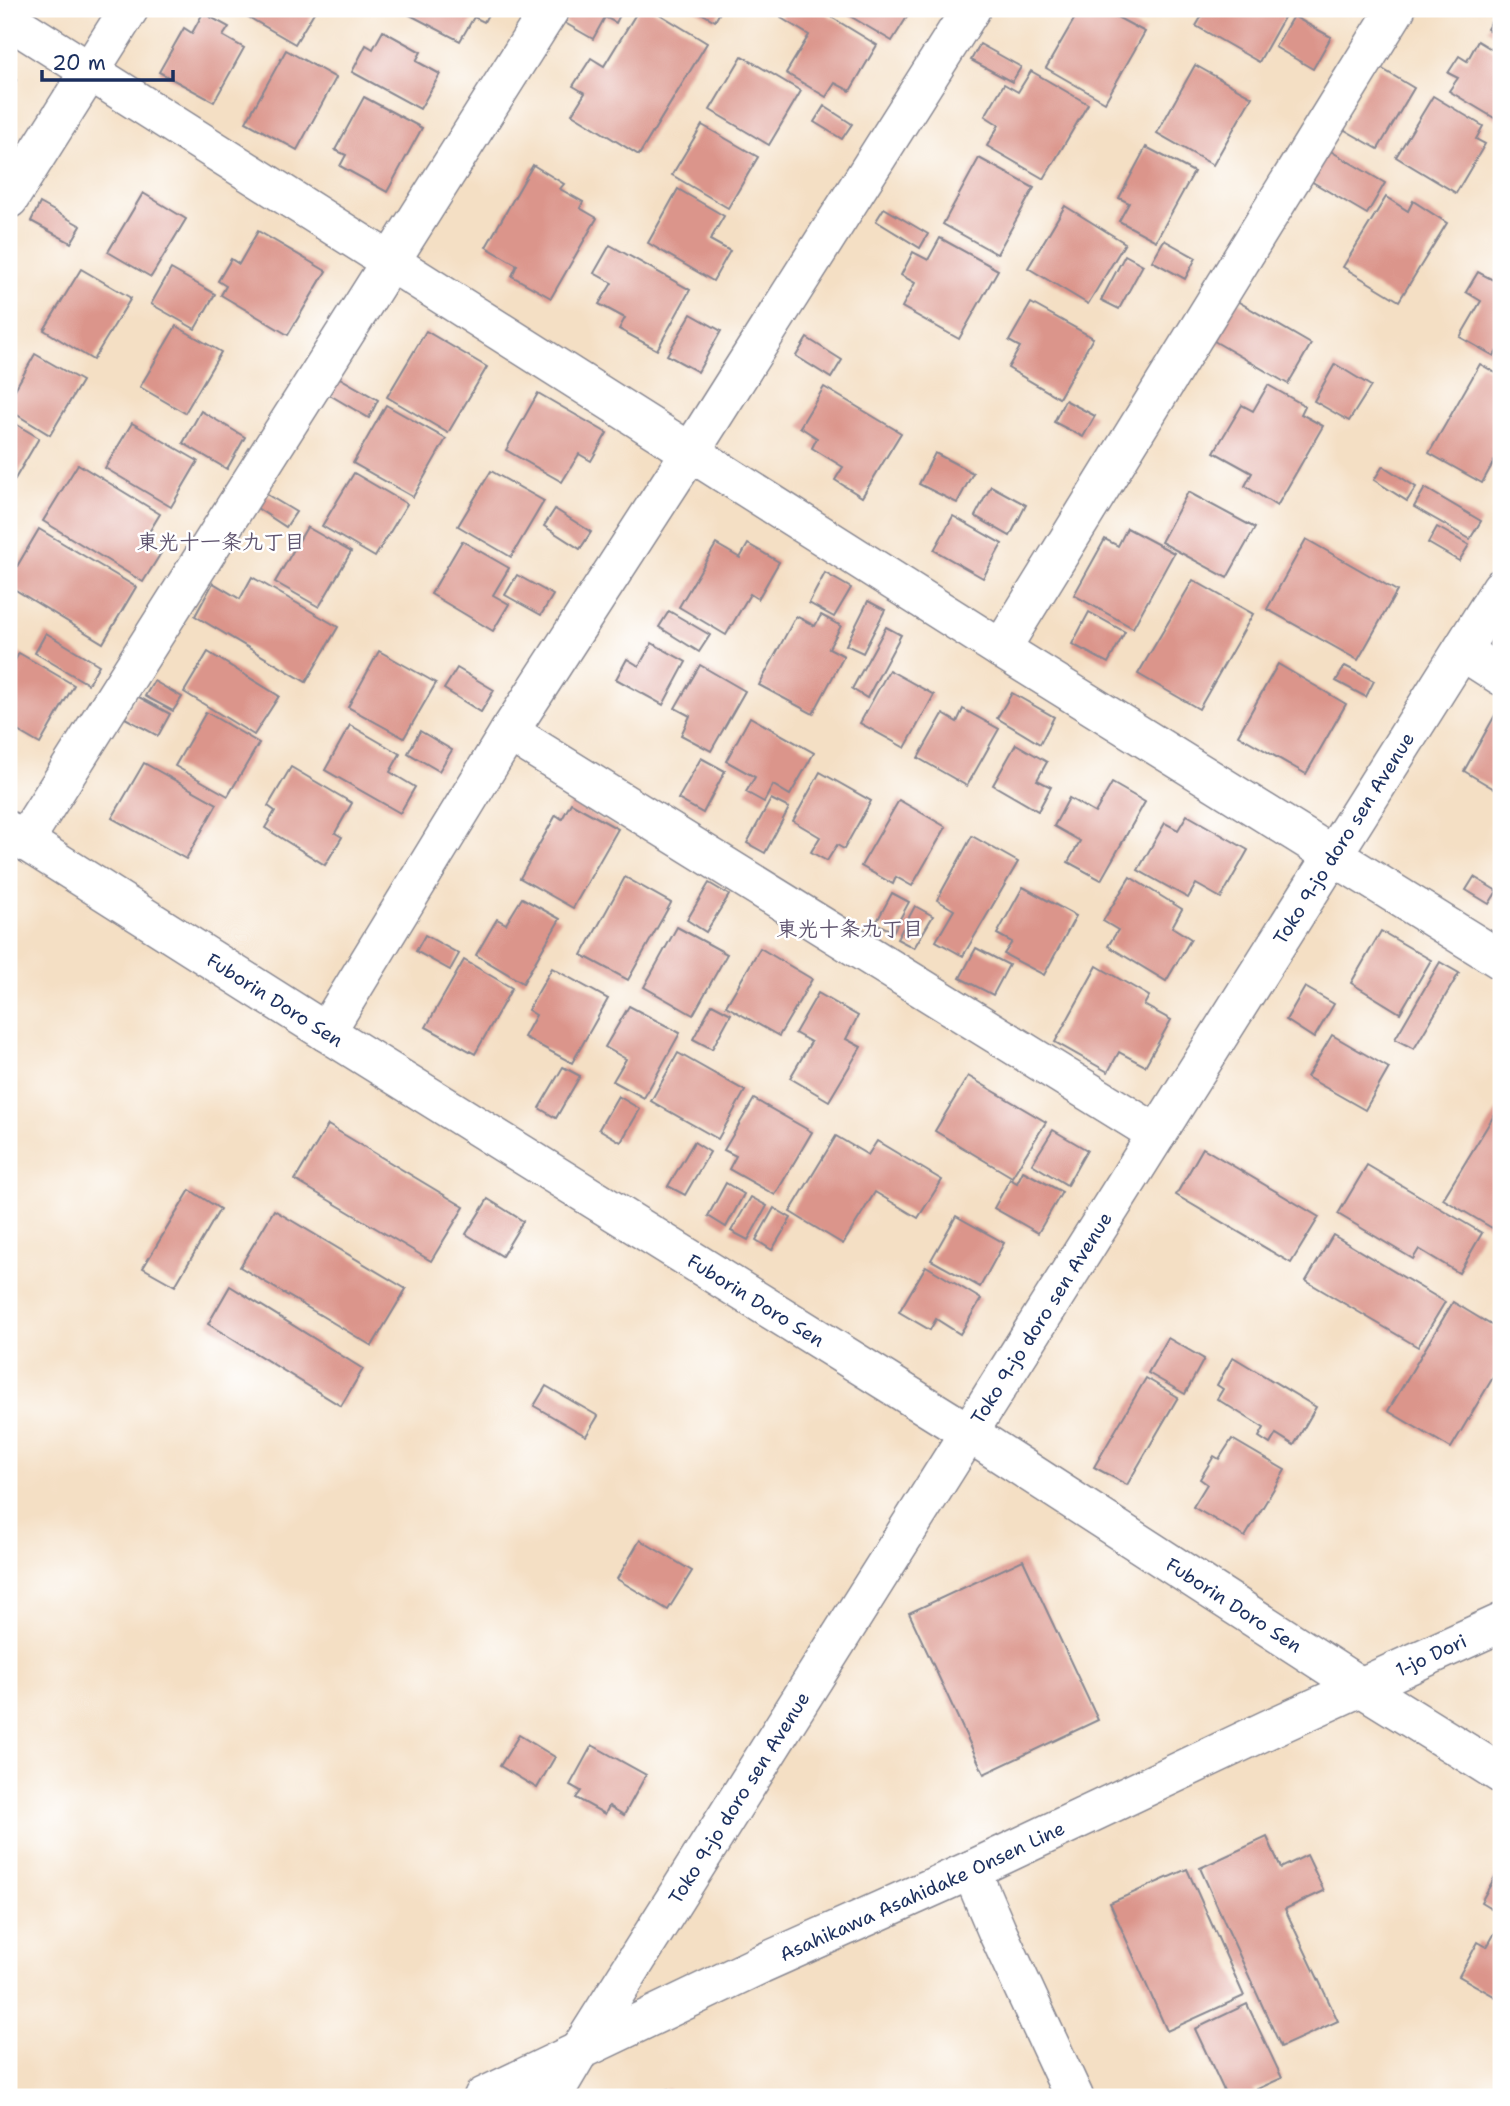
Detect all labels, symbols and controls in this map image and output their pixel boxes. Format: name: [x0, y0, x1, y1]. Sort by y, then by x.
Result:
scale bar: [42, 38, 173, 82]
text: 20 m: [52, 49, 106, 77]
district label: 東光十一条九丁目: [137, 528, 305, 556]
street label: Toko 9-jo doro sen Avenue: [1268, 728, 1420, 949]
district label: 東光十条九丁目: [777, 915, 924, 943]
street label: Fuborin Doro Sen: [202, 947, 348, 1053]
street label: Toko 9-jo doro sen Avenue: [965, 1207, 1118, 1429]
street label: Fuborin Doro Sen: [682, 1248, 829, 1353]
street label: Fuborin Doro Sen: [1161, 1552, 1307, 1658]
street label: 1-jo Dori: [1392, 1628, 1471, 1682]
street label: Toko 9-jo doro sen Avenue: [663, 1687, 815, 1909]
street label: Asahikawa Asahidake Onsen Line: [776, 1815, 1069, 1967]

